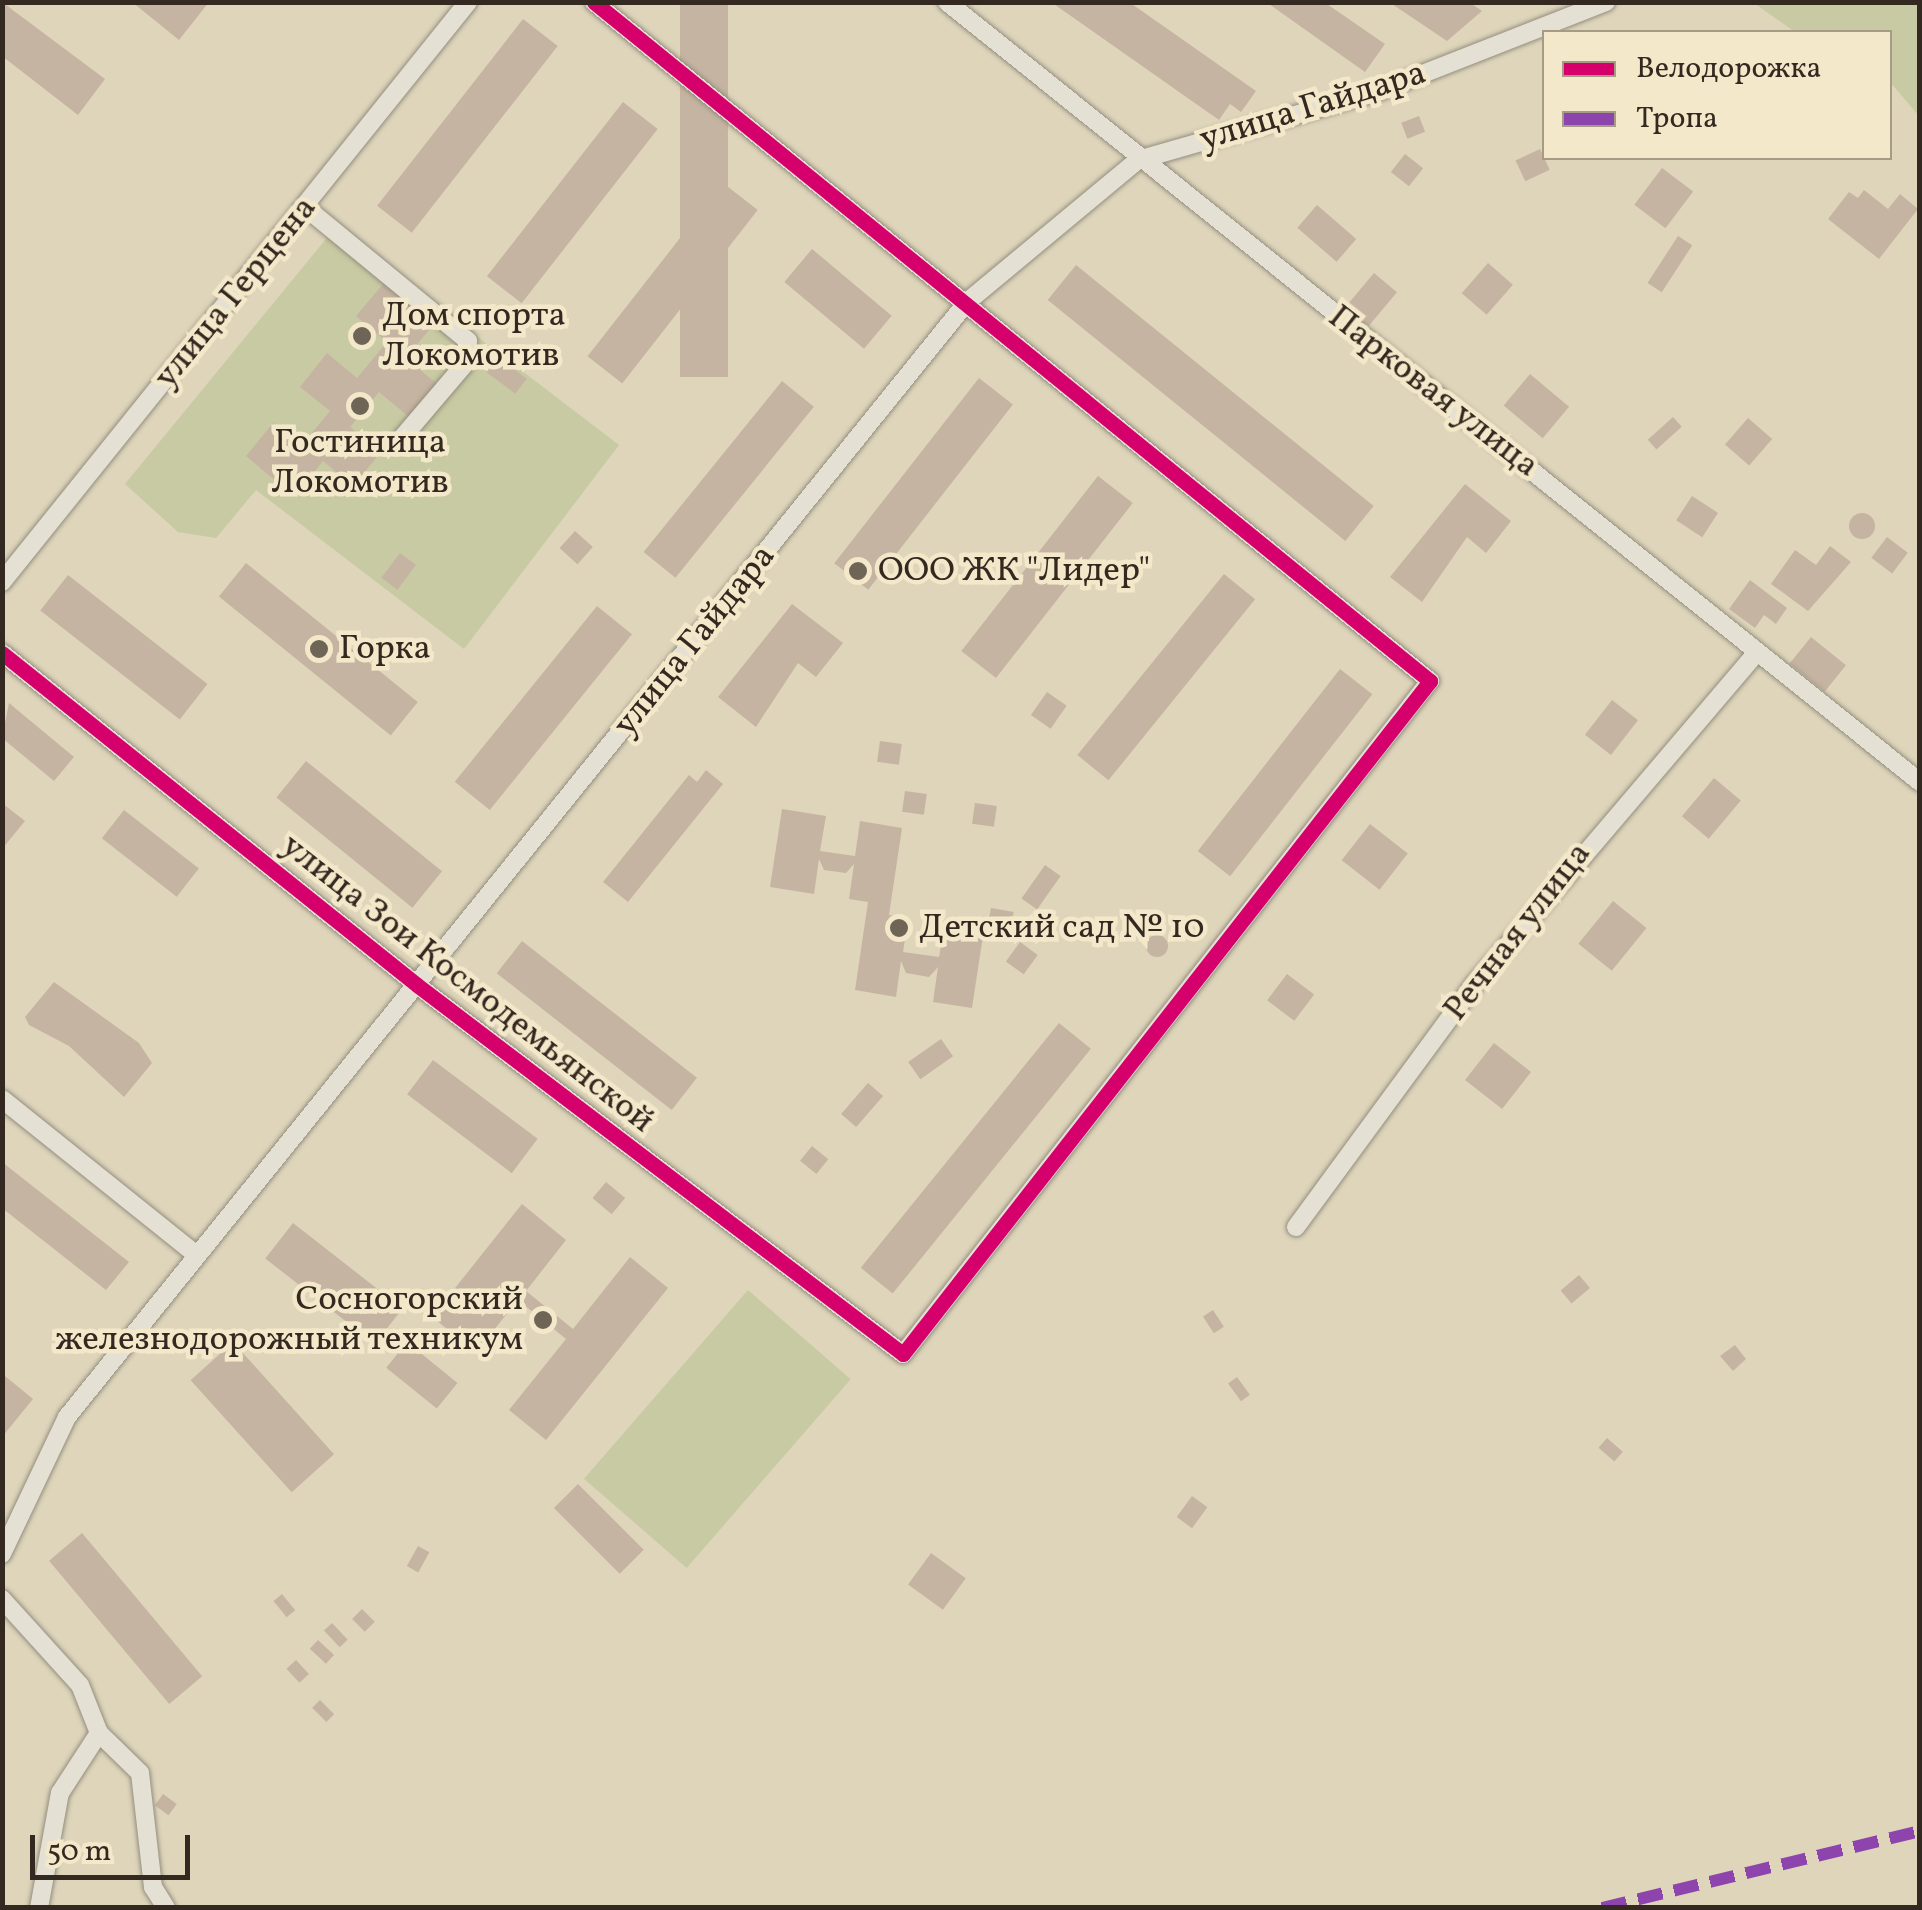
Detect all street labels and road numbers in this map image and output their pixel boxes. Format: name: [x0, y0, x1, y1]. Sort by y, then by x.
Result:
street label: улица Гайдара: [1195, 53, 1431, 161]
street label: улица Герцена: [146, 188, 326, 398]
street label: Парковая улица: [1319, 296, 1547, 488]
street label: улица Гайдара: [605, 537, 785, 745]
street label: улица Зои Космодемьянской: [272, 825, 662, 1143]
street label: Речная улица: [1435, 834, 1601, 1030]

